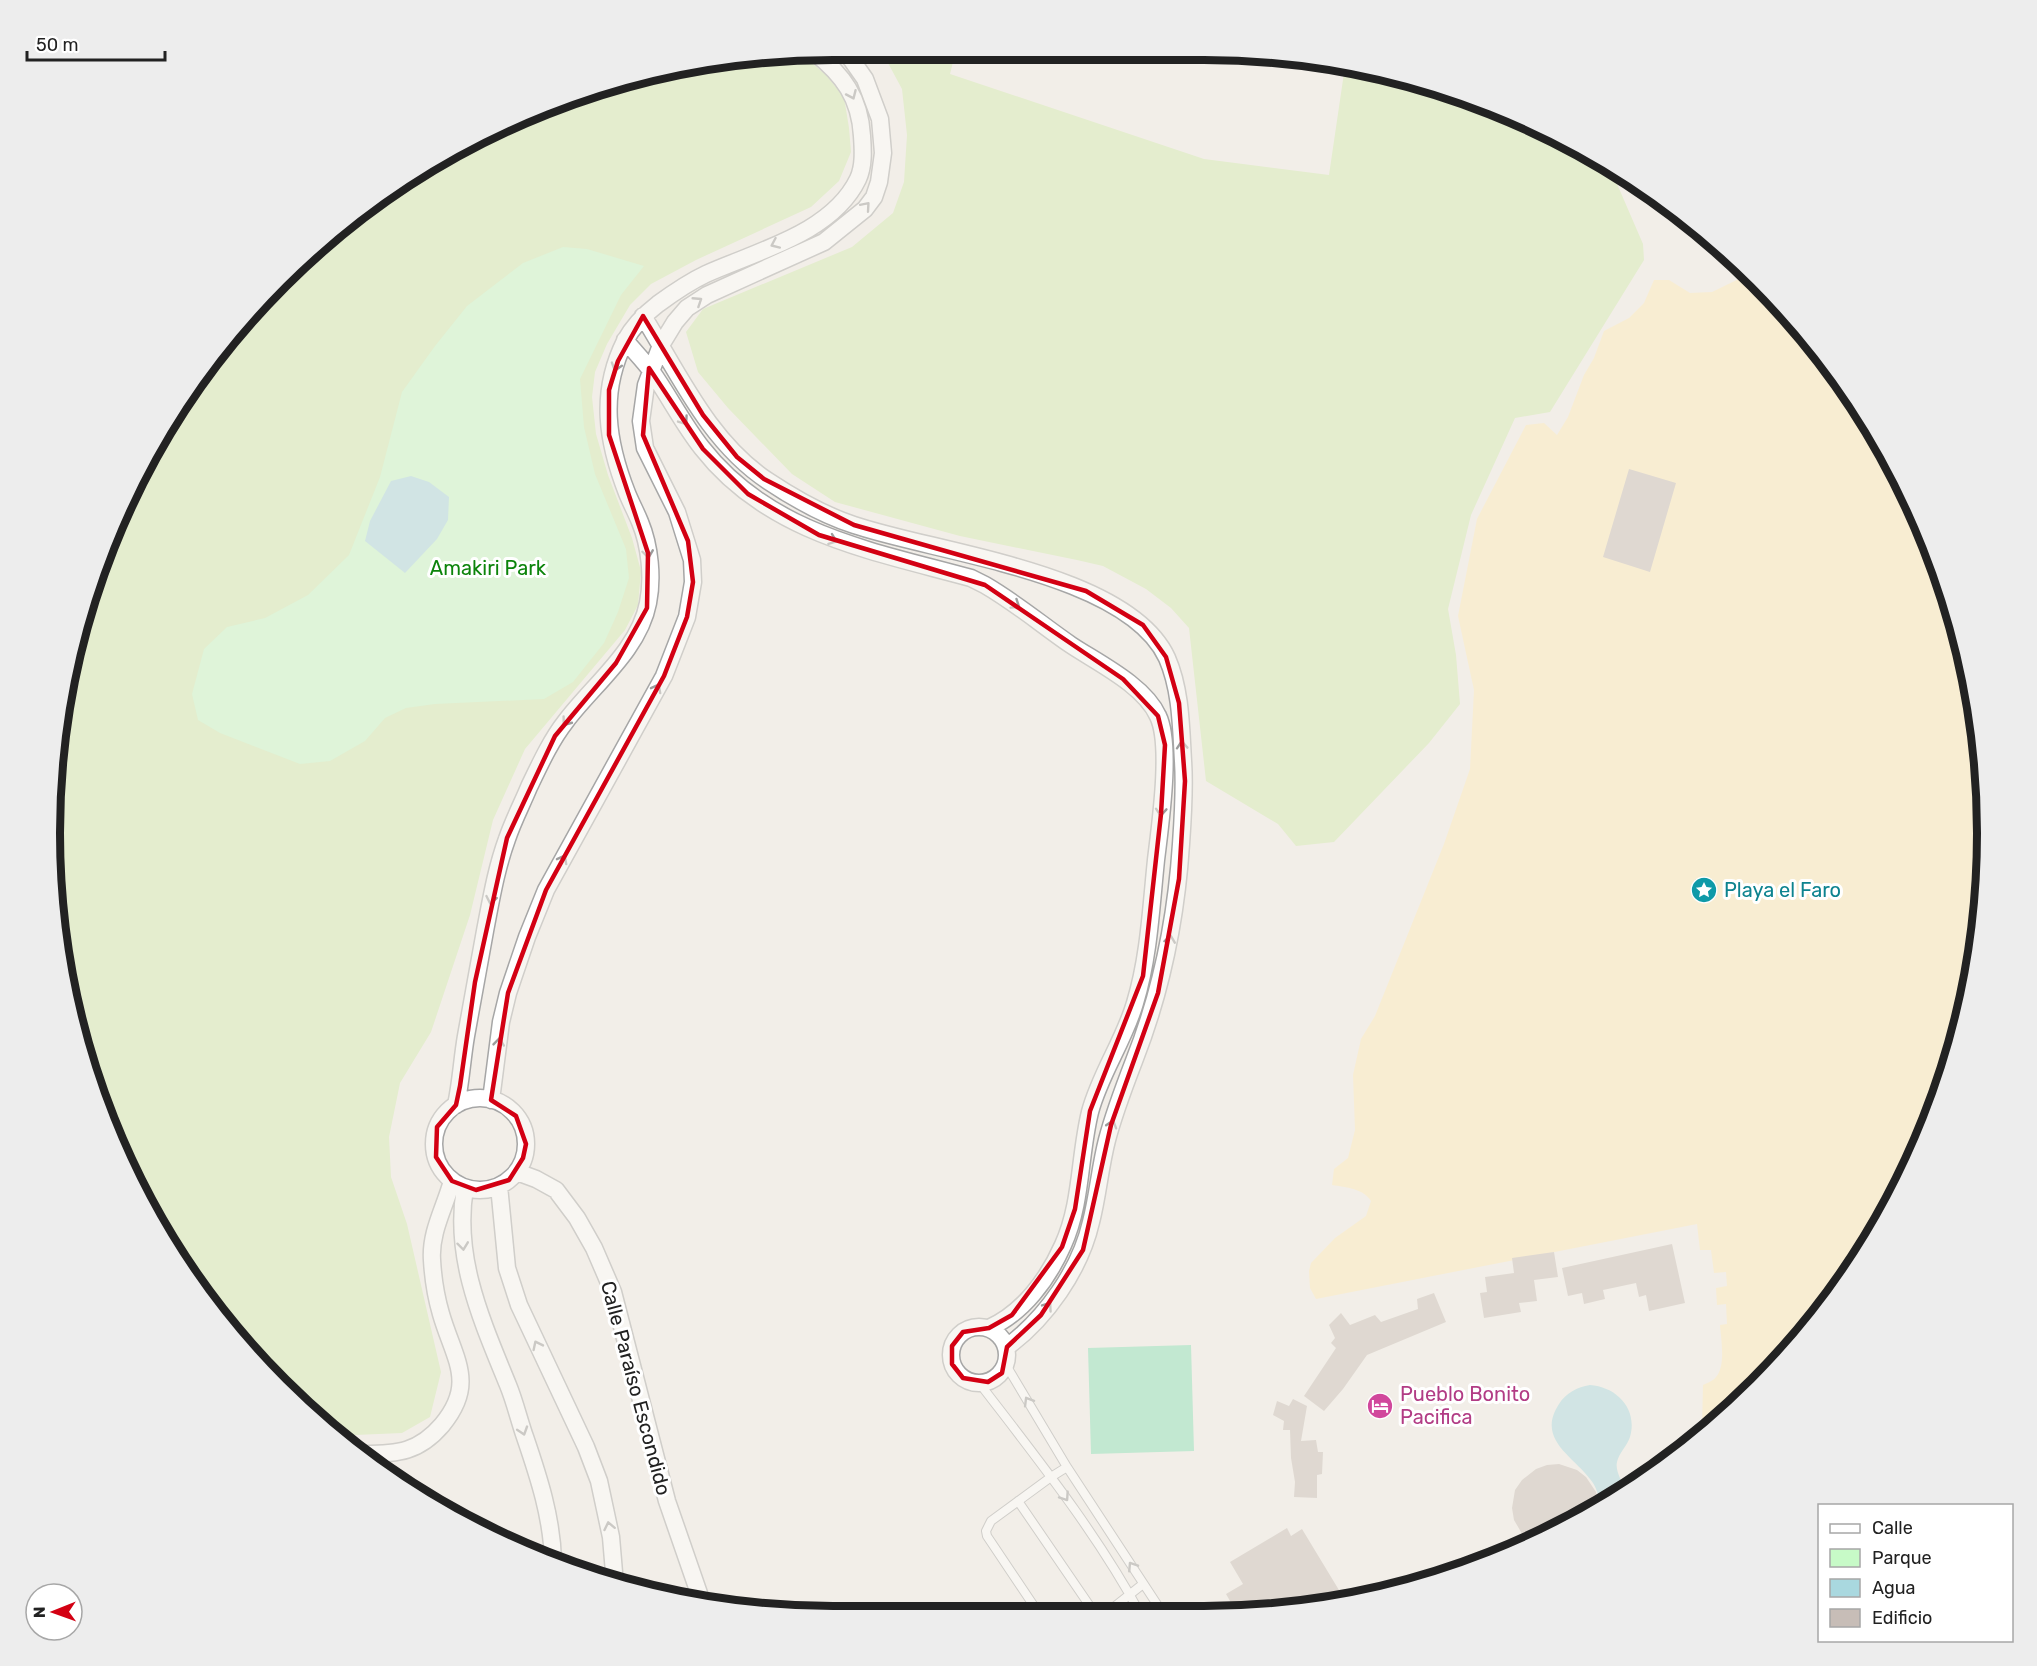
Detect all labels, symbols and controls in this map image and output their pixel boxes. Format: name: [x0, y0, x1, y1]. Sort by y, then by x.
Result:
scale bar: [27, 24, 165, 62]
text: 50 m: [36, 34, 79, 56]
one-way arrow: [845, 88, 857, 99]
one-way arrow: [859, 202, 870, 213]
one-way arrow: [770, 237, 781, 249]
one-way arrow: [691, 297, 702, 308]
one-way arrow: [611, 361, 623, 372]
one-way arrow: [677, 414, 688, 425]
one-way arrow: [827, 532, 838, 545]
one-way arrow: [641, 550, 653, 559]
park label: Amakiri Park: [430, 556, 547, 580]
one-way arrow: [1010, 597, 1020, 609]
one-way arrow: [650, 684, 661, 694]
one-way arrow: [562, 715, 573, 726]
one-way arrow: [1176, 740, 1189, 749]
one-way arrow: [1155, 808, 1168, 817]
one-way arrow: [556, 854, 567, 865]
place icon: Playa el Faro: [1689, 875, 1719, 905]
place label: Playa el Faro: [1724, 878, 1841, 902]
one-way arrow: [485, 895, 498, 905]
one-way arrow: [1163, 934, 1175, 943]
one-way arrow: [492, 1037, 505, 1046]
one-way arrow: [1105, 1119, 1117, 1130]
one-way arrow: [457, 1242, 469, 1251]
street label: Calle Paraíso Escondido: [596, 1278, 676, 1498]
one-way arrow: [1041, 1301, 1052, 1312]
one-way arrow: [533, 1341, 545, 1352]
place label: Pueblo Bonito Pacifica: [1400, 1382, 1530, 1429]
hotel icon: Pueblo Bonito Pacifica: [1365, 1391, 1395, 1421]
one-way arrow: [1023, 1397, 1035, 1407]
one-way arrow: [516, 1425, 528, 1436]
one-way arrow: [1058, 1491, 1069, 1502]
legend: [1818, 1504, 2013, 1642]
text: Calle: [1872, 1517, 1913, 1539]
one-way arrow: [603, 1521, 616, 1531]
text: Parque: [1872, 1547, 1932, 1569]
one-way arrow: [1128, 1562, 1139, 1573]
text: Agua: [1872, 1577, 1915, 1599]
north arrow: [24, 1582, 84, 1642]
text: N: [30, 1606, 49, 1618]
text: Edificio: [1872, 1607, 1932, 1629]

